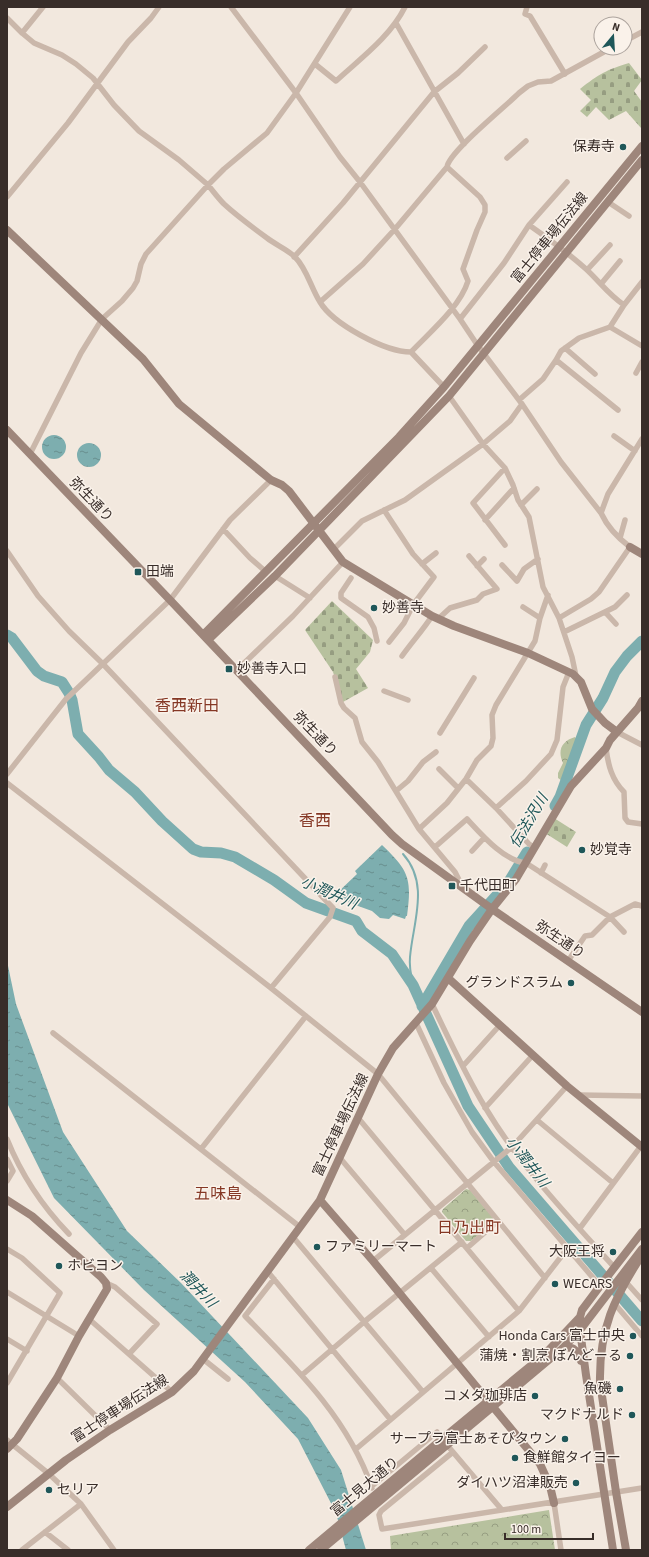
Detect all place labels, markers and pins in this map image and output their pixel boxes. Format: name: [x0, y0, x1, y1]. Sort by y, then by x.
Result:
place label: 保寿寺: [573, 137, 615, 157]
marker: 保寿寺: [618, 142, 628, 152]
place label: 田端: [146, 562, 174, 582]
marker: 田端: [133, 567, 143, 577]
place label: 妙善寺: [382, 598, 424, 618]
marker: 妙善寺: [369, 603, 379, 613]
place label: 妙善寺入口: [237, 659, 307, 679]
marker: 妙善寺入口: [224, 664, 234, 674]
place label: 妙覚寺: [590, 840, 632, 860]
marker: 妙覚寺: [577, 845, 587, 855]
place label: 千代田町: [460, 876, 516, 896]
marker: 千代田町: [447, 881, 457, 891]
place label: グランドスラム: [465, 973, 563, 993]
marker: グランドスラム: [566, 978, 576, 988]
place label: ファミリーマート: [325, 1237, 437, 1257]
marker: ファミリーマート: [312, 1242, 322, 1252]
place label: 大阪王将: [549, 1242, 605, 1262]
marker: 大阪王将: [608, 1247, 618, 1257]
place label: ホビヨン: [67, 1256, 123, 1276]
marker: ホビヨン: [54, 1261, 64, 1271]
place label: WECARS: [563, 1274, 612, 1294]
marker: WECARS: [550, 1279, 560, 1289]
place label: Honda Cars 富士中央: [498, 1326, 625, 1346]
marker: Honda Cars 富士中央: [628, 1331, 638, 1341]
place label: 蒲焼・割烹 ぼんどーる: [480, 1346, 622, 1366]
marker: 蒲焼・割烹 ぼんどーる: [625, 1351, 635, 1361]
place label: 魚磯: [584, 1379, 612, 1399]
marker: 魚磯: [615, 1384, 625, 1394]
place label: コメダ珈琲店: [443, 1386, 527, 1406]
marker: コメダ珈琲店: [530, 1391, 540, 1401]
place label: マクドナルド: [540, 1405, 624, 1425]
marker: マクドナルド: [627, 1410, 637, 1420]
place label: サープラ富士あそびタウン: [390, 1429, 557, 1449]
marker: サープラ富士あそびタウン: [560, 1434, 570, 1444]
place label: 食鮮館タイヨー: [523, 1448, 621, 1468]
marker: 食鮮館タイヨー: [510, 1453, 520, 1463]
place label: ダイハツ沼津販売: [456, 1473, 568, 1493]
marker: ダイハツ沼津販売: [571, 1478, 581, 1488]
place label: セリア: [57, 1480, 99, 1500]
marker: セリア: [44, 1485, 54, 1495]

